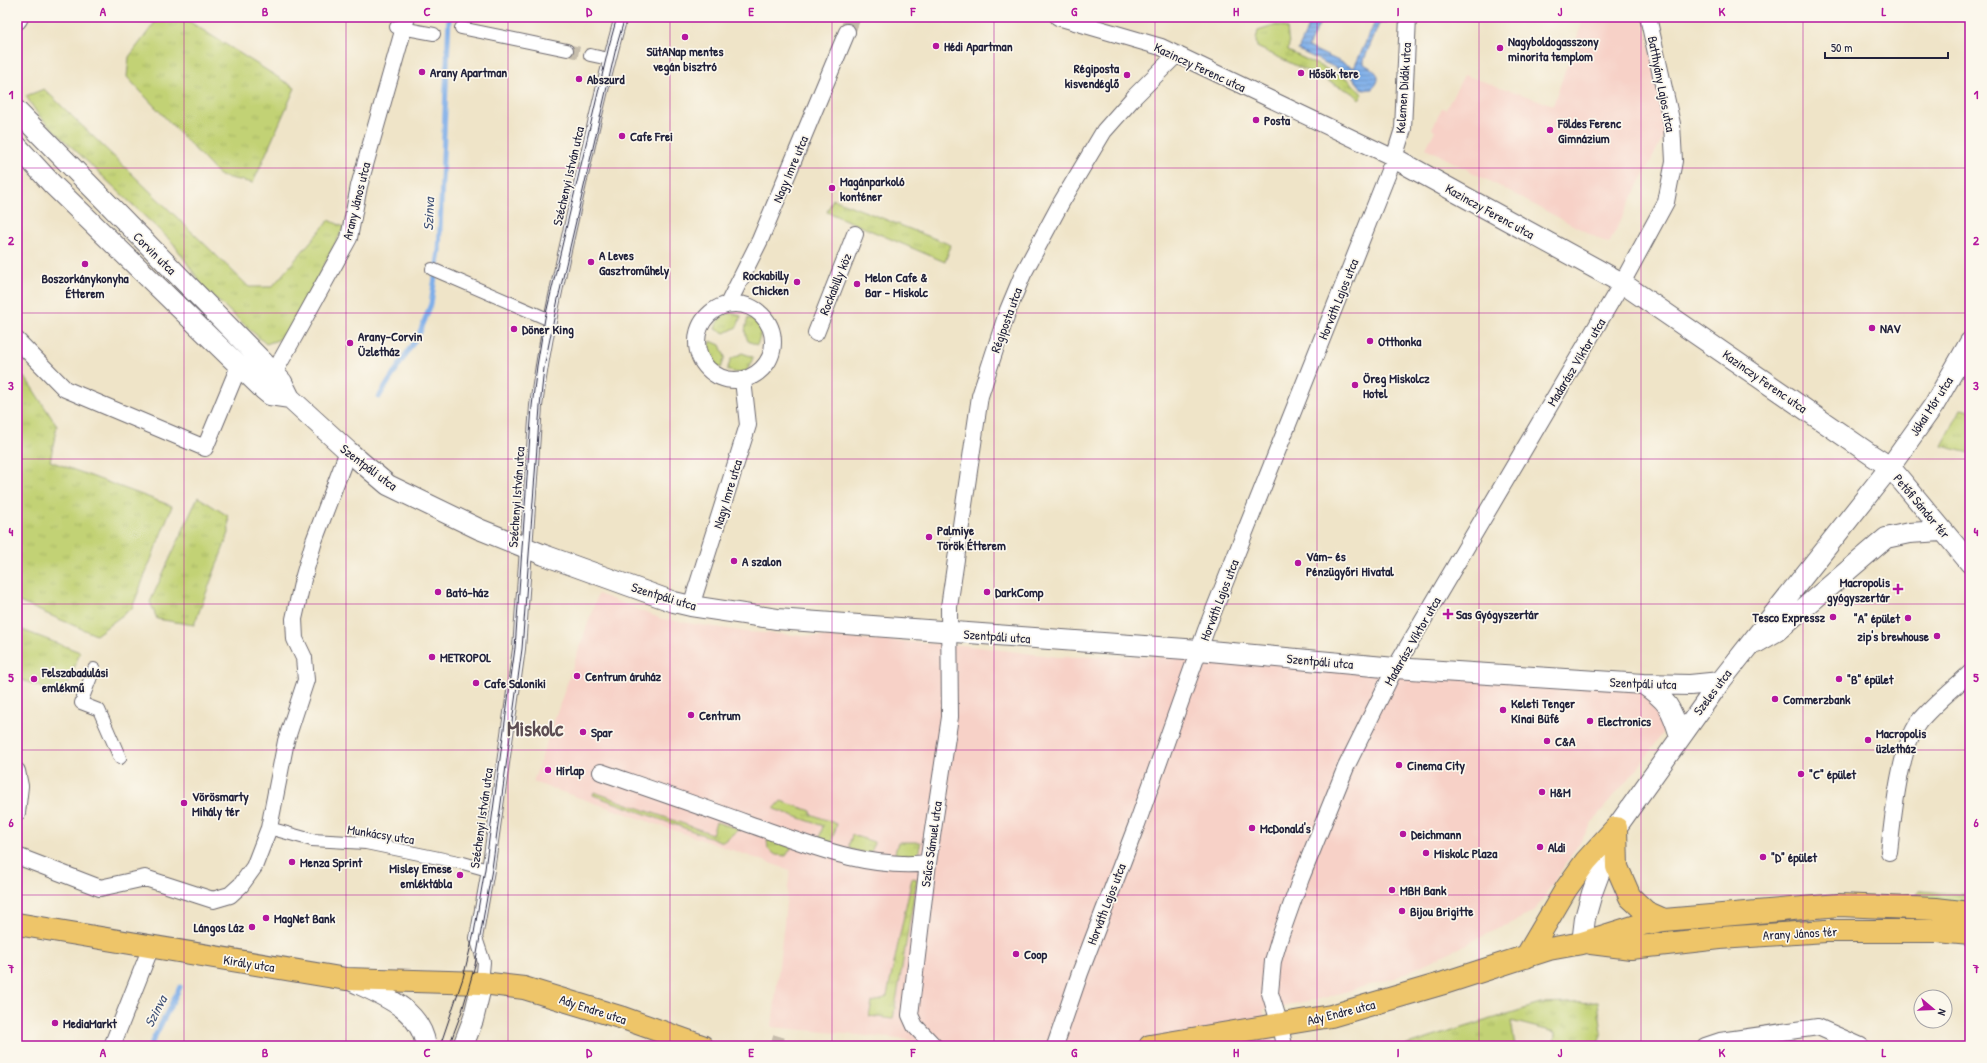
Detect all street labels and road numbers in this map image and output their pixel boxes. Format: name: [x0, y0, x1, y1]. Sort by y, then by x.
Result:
street label: Batthyány Lajos utca: [1644, 35, 1680, 133]
street label: Kazinczy Ferenc utca: [1151, 38, 1249, 96]
street label: Kelemen Didák utca: [1391, 42, 1415, 134]
street label: Széchenyi István utca: [548, 125, 588, 227]
street label: Nagy Imre utca: [768, 133, 812, 205]
street label: Arany János utca: [338, 160, 374, 242]
street label: Kazinczy Ferenc utca: [1442, 179, 1538, 243]
street label: Corvin utca: [129, 227, 181, 279]
street label: Rockabilly köz: [814, 250, 856, 318]
street label: Horváth Lajos utca: [1314, 256, 1362, 342]
street label: Régiposta utca: [986, 285, 1026, 355]
street label: Madarász Viktor utca: [1543, 315, 1609, 409]
street label: Kazinczy Ferenc utca: [1719, 345, 1811, 417]
street label: Jókai Mór utca: [1905, 373, 1957, 439]
street label: Szentpáli utca: [337, 440, 401, 494]
street label: Széchenyi István utca: [503, 446, 529, 548]
street label: Nagy Imre utca: [708, 457, 746, 531]
street label: Petőfi Sándor tér: [1890, 470, 1954, 542]
street label: Horváth Lajos utca: [1195, 557, 1243, 643]
street label: Szentpáli utca: [629, 578, 699, 614]
street label: Madarász Viktor utca: [1379, 593, 1445, 689]
street label: Szentpáli utca: [963, 625, 1031, 647]
street label: Szentpáli utca: [1286, 649, 1354, 673]
street label: Szeles utca: [1689, 665, 1735, 719]
street label: Szentpáli utca: [1609, 673, 1677, 693]
street label: Széchenyi István utca: [465, 767, 497, 869]
street label: Szűcs Sámuel utca: [916, 800, 946, 888]
street label: Munkácsy utca: [346, 820, 416, 848]
street label: Horváth Lajos utca: [1082, 861, 1130, 947]
street label: Arany János tér: [1762, 922, 1838, 944]
street label: Király utca: [222, 950, 276, 976]
street label: Ady Endre utca: [557, 990, 629, 1028]
street label: Ady Endre utca: [1305, 995, 1377, 1029]

